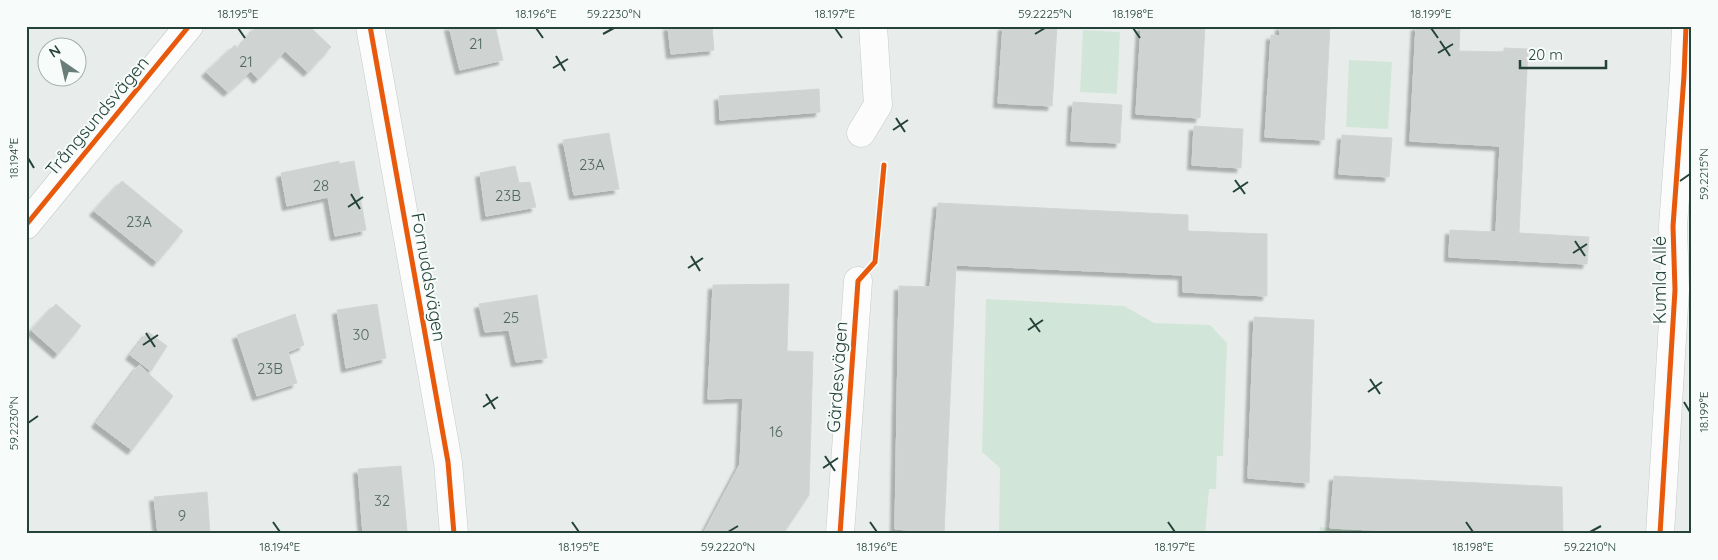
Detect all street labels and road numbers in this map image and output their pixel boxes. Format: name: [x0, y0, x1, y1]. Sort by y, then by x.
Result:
street label: Trångsundsvägen: [40, 51, 154, 181]
street label: Fornuddsvägen: [406, 211, 452, 343]
street label: Kumla Allé: [1648, 236, 1671, 324]
street label: Gärdesvägen: [822, 321, 852, 433]

